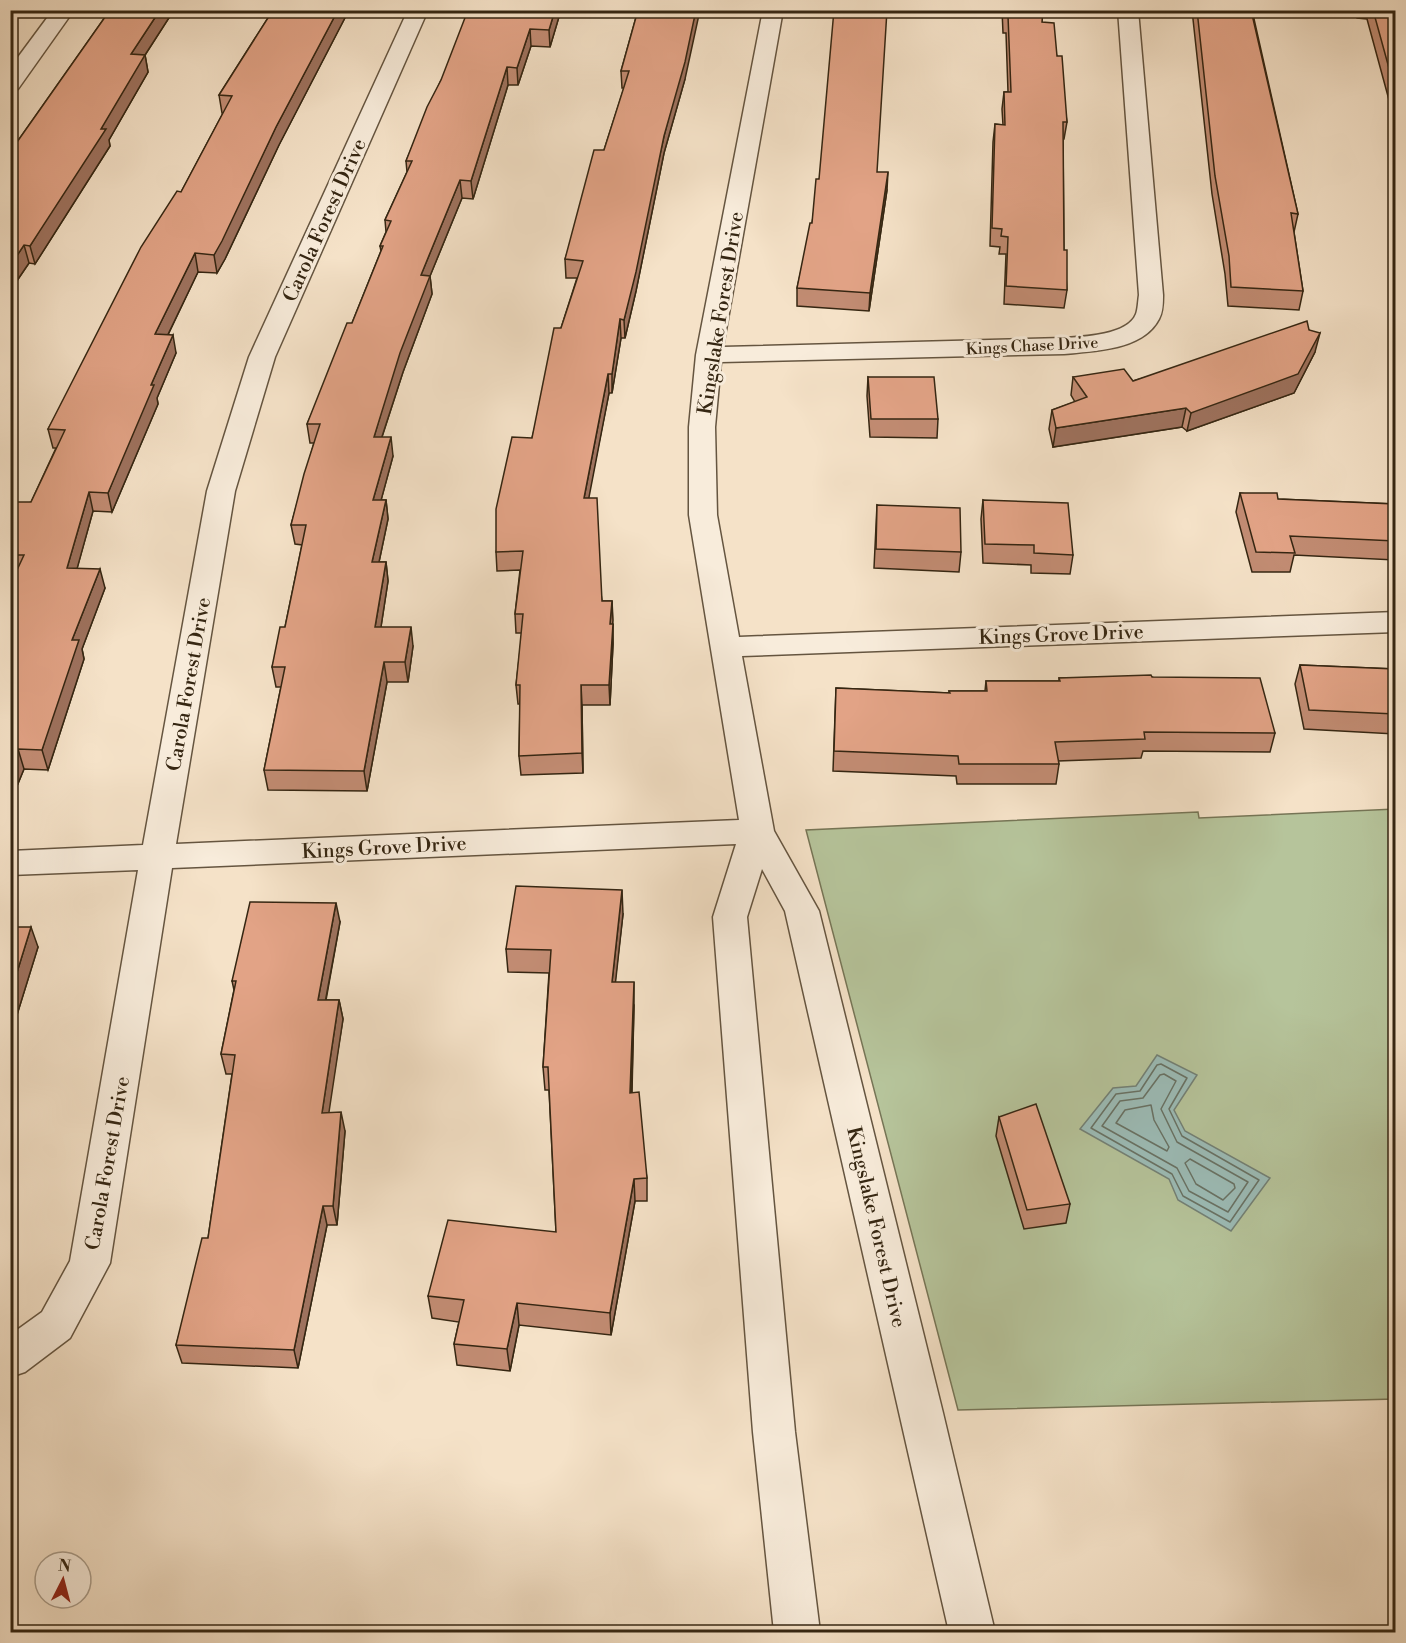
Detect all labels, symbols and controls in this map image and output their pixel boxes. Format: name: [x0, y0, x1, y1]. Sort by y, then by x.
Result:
street label: Carola Forest Drive: [278, 135, 373, 306]
street label: Kingslake Forest Drive: [693, 210, 750, 417]
street label: Kings Chase Drive: [965, 333, 1099, 359]
street label: Carola Forest Drive: [162, 595, 217, 773]
street label: Kings Grove Drive: [978, 620, 1144, 651]
street label: Kings Grove Drive: [301, 832, 467, 865]
street label: Carola Forest Drive: [81, 1074, 136, 1252]
street label: Kingslake Forest Drive: [840, 1124, 911, 1330]
north arrow: [33, 1550, 93, 1610]
text: N: [57, 1555, 72, 1577]

